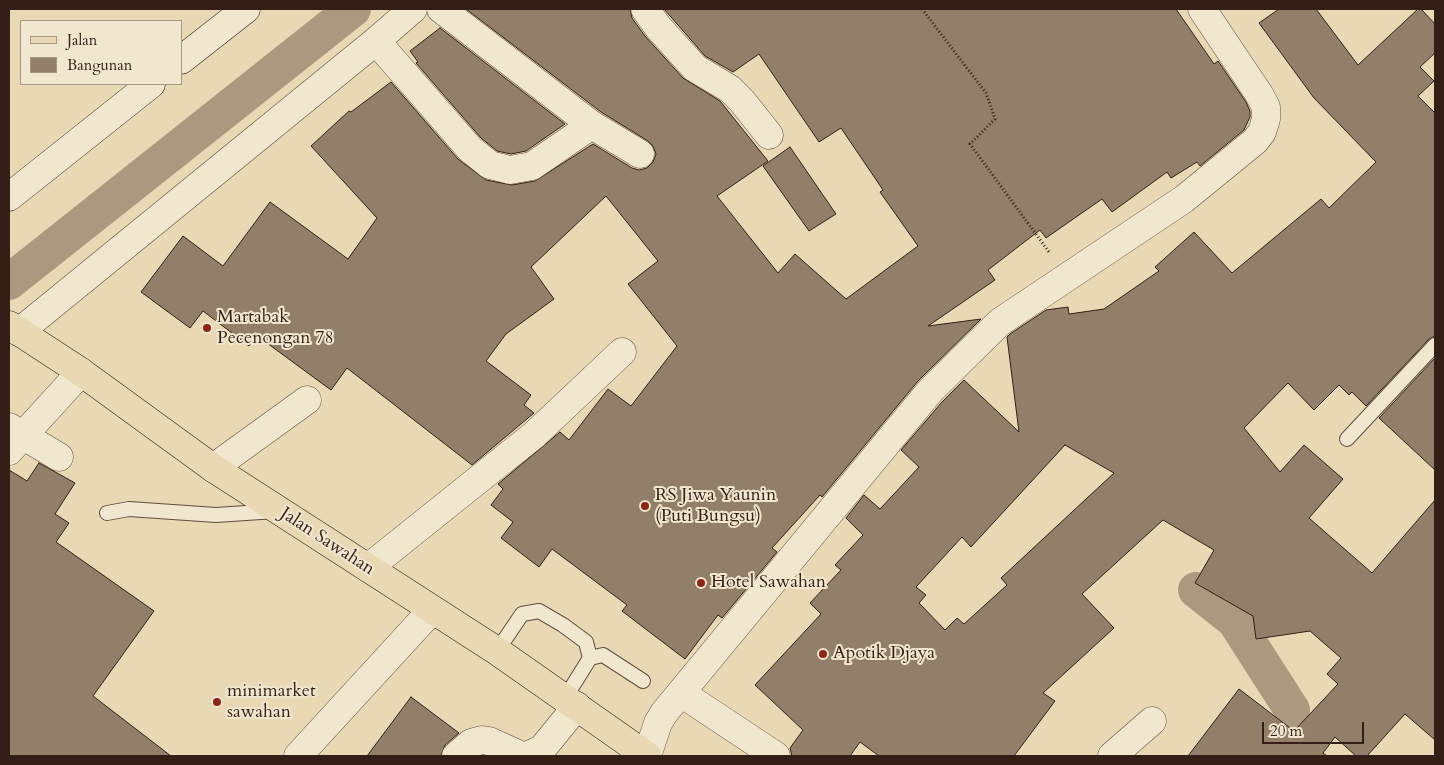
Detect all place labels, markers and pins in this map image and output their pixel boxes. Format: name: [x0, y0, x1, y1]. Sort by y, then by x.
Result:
place label: Martabak Pecenongan 78: [217, 307, 334, 350]
marker: Martabak Pecenongan 78: [201, 322, 213, 334]
place label: RS Jiwa Yaunin (Puti Bungsu): [655, 485, 776, 528]
marker: RS Jiwa Yaunin (Puti Bungsu): [639, 500, 651, 512]
place label: Hotel Sawahan: [711, 572, 826, 594]
marker: Hotel Sawahan: [695, 577, 707, 589]
place label: Apotik Djaya: [833, 643, 935, 665]
marker: Apotik Djaya: [817, 648, 829, 660]
place label: minimarket sawahan: [227, 681, 316, 724]
marker: minimarket sawahan: [211, 696, 223, 708]

